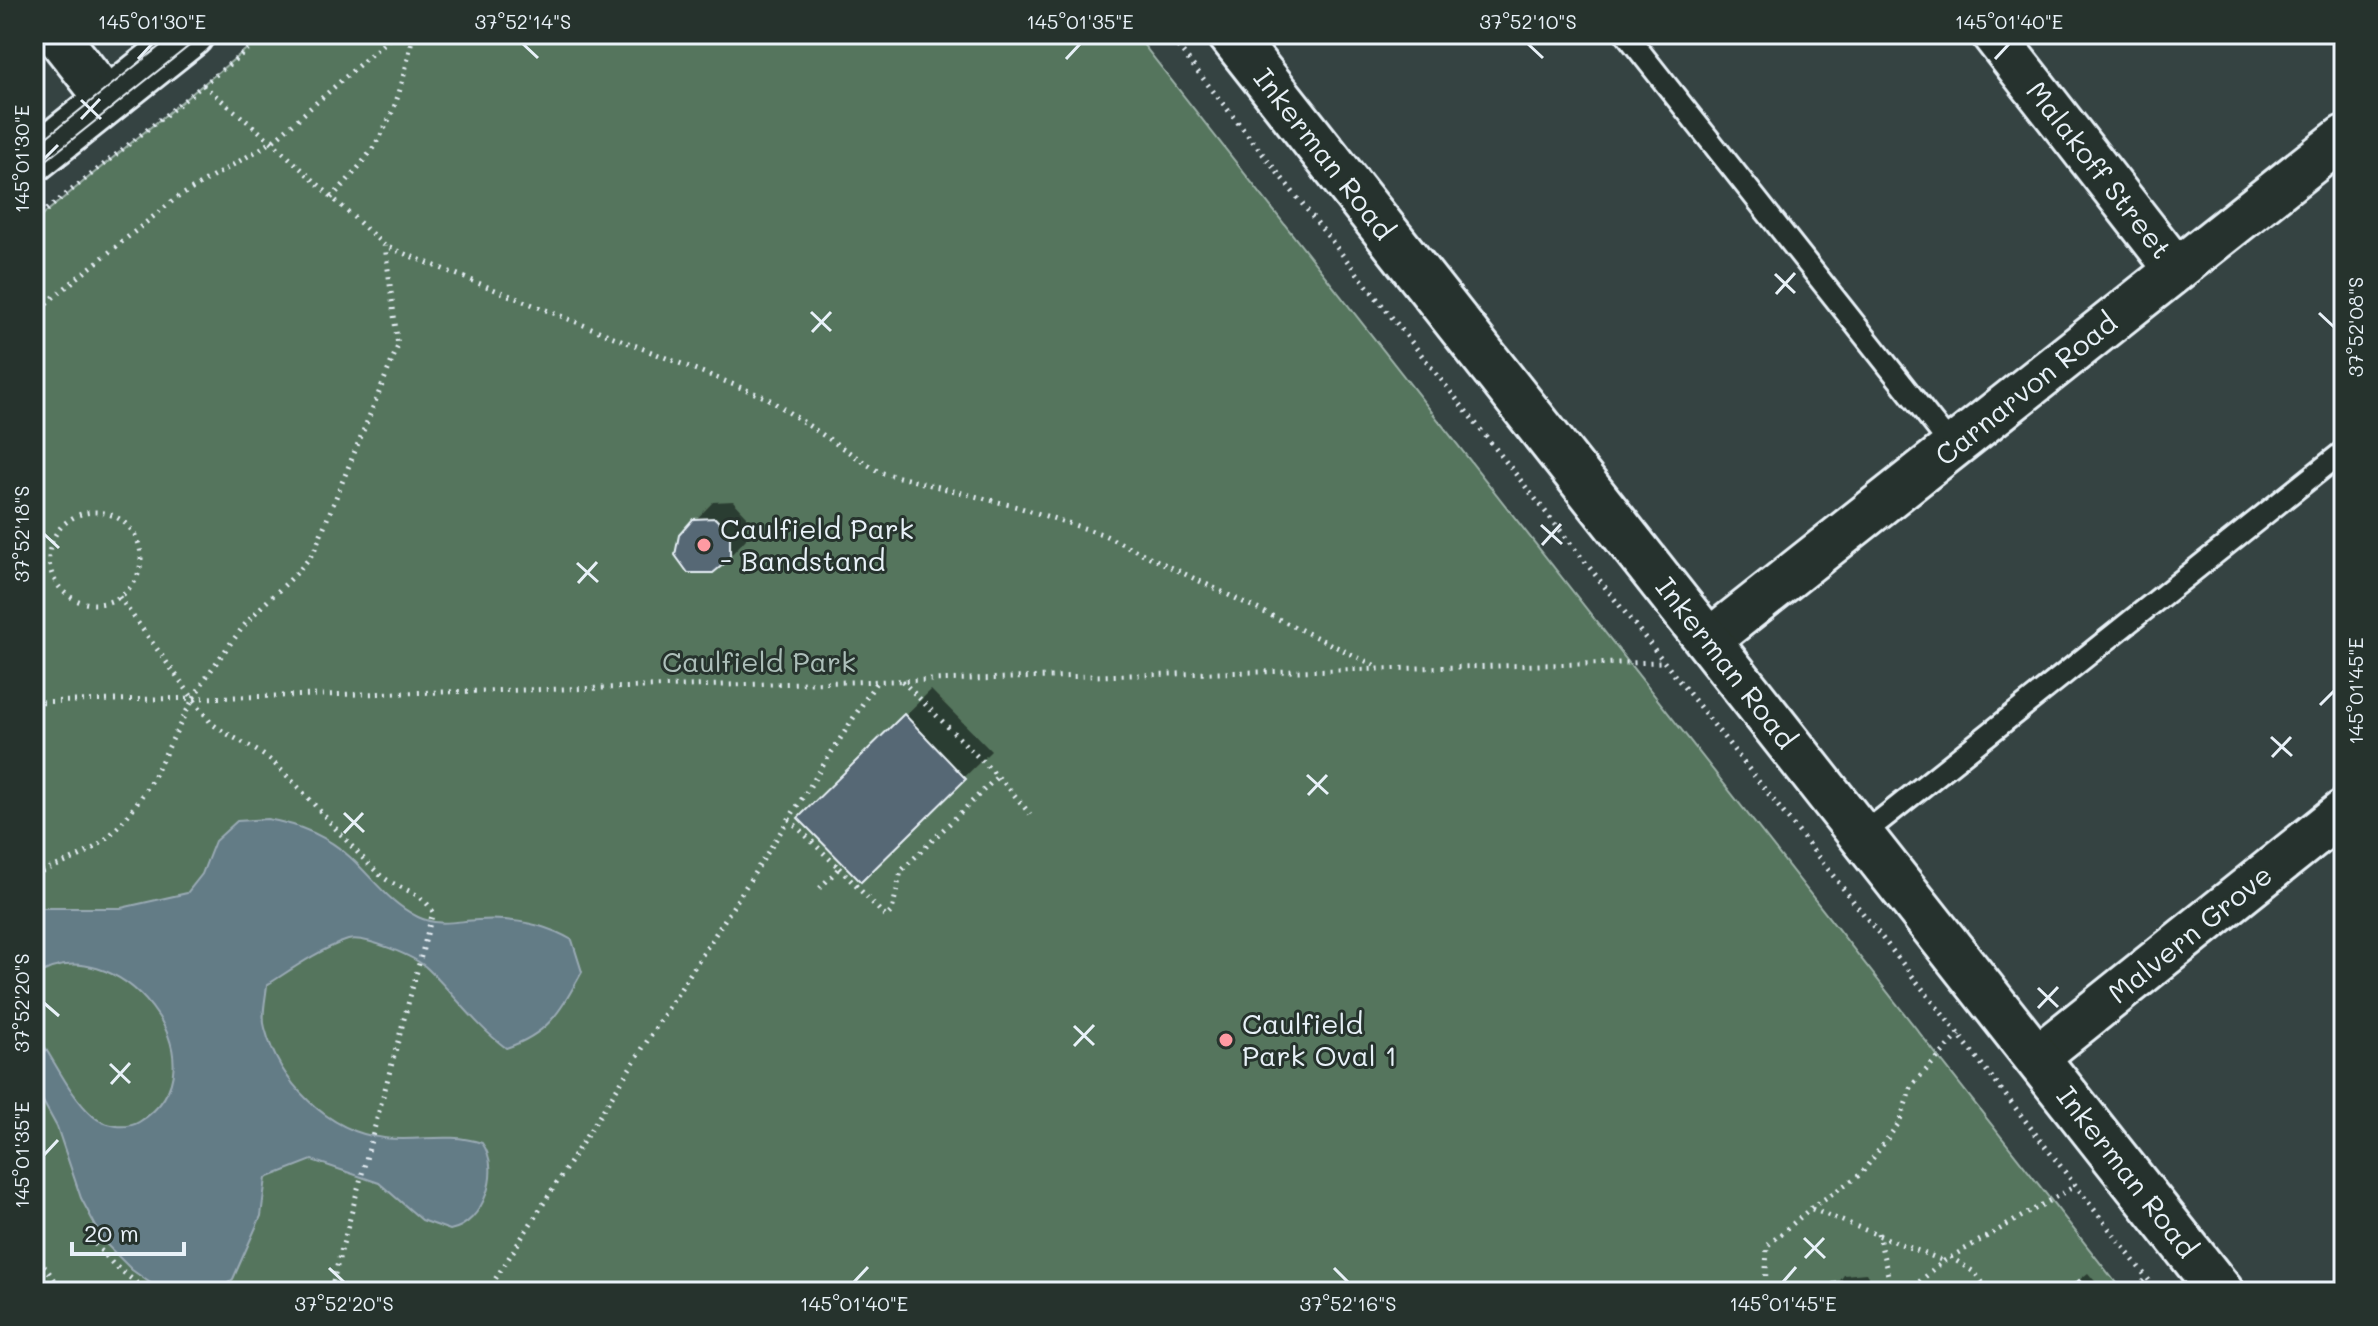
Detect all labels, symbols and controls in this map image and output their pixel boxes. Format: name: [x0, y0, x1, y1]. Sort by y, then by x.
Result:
text: 145°01'30"E: [98, 8, 206, 34]
text: 37°52'14"S: [475, 8, 571, 34]
text: 145°01'35"E: [1026, 8, 1134, 34]
text: 37°52'10"S: [1479, 8, 1577, 34]
text: 145°01'40"E: [1955, 8, 2063, 34]
street label: Inkerman Road: [1247, 60, 1403, 246]
street label: Malakoff Street: [2019, 73, 2180, 265]
text: 145°01'30"E: [8, 105, 34, 213]
text: 37°52'08"S: [2342, 277, 2368, 377]
street label: Carnarvon Road: [1927, 304, 2124, 473]
text: 37°52'18"S: [8, 485, 34, 583]
place label: Caulfield Park - Bandstand: [720, 510, 914, 578]
marker: Caulfield Park - Bandstand: [695, 536, 713, 554]
street label: Inkerman Road: [1649, 569, 1805, 755]
text: 145°01'45"E: [2342, 637, 2368, 745]
park label: Caulfield Park: [662, 643, 856, 679]
street label: Malvern Grove: [2100, 856, 2279, 1010]
text: 37°52'20"S: [8, 953, 34, 1053]
place label: Caulfield Park Oval 1: [1242, 1005, 1397, 1073]
marker: Caulfield Park Oval 1: [1217, 1031, 1235, 1049]
street label: Inkerman Road: [2050, 1078, 2206, 1264]
text: 145°01'35"E: [8, 1101, 34, 1209]
scale bar: [72, 1206, 184, 1256]
text: 20 m: [84, 1217, 139, 1248]
text: 37°52'20"S: [294, 1290, 394, 1316]
text: 145°01'40"E: [800, 1290, 908, 1316]
text: 37°52'16"S: [1299, 1290, 1397, 1316]
text: 145°01'45"E: [1729, 1290, 1837, 1316]

